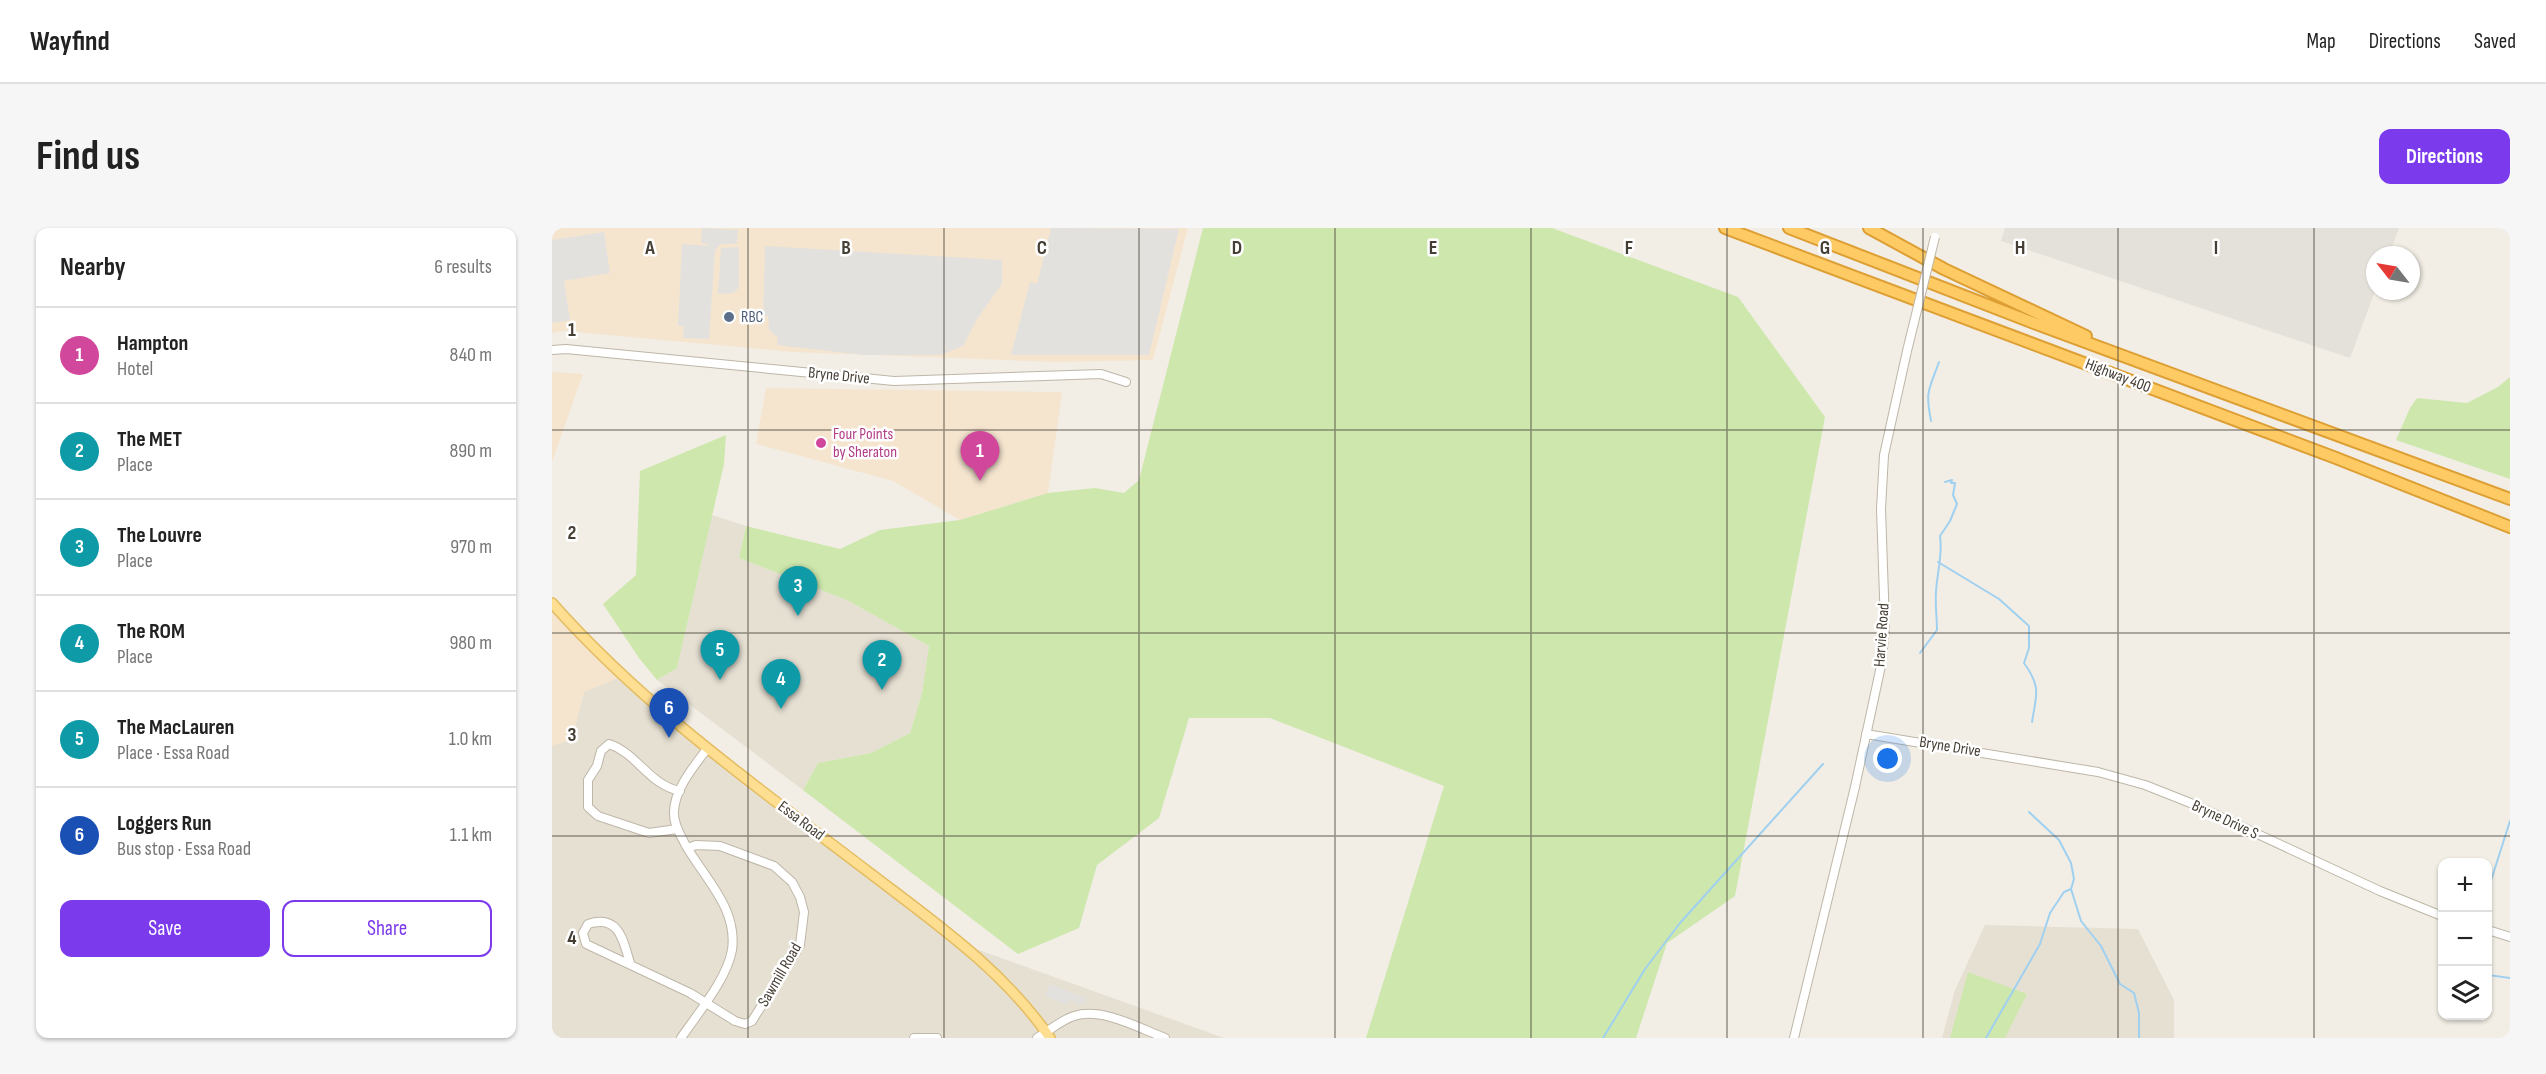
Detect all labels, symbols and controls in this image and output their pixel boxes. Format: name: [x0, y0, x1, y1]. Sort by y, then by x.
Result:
text: Wayfind: [30, 25, 110, 58]
text: Map: [2306, 29, 2336, 54]
text: Directions: [2369, 29, 2441, 54]
text: Saved: [2474, 29, 2516, 54]
button: Directions: [2379, 129, 2510, 184]
text: Find us: [36, 131, 140, 182]
text: A: [644, 236, 655, 260]
text: B: [841, 236, 851, 260]
text: C: [1037, 236, 1047, 260]
text: D: [1232, 236, 1242, 260]
text: E: [1429, 236, 1437, 260]
text: F: [1625, 236, 1633, 260]
text: G: [1820, 236, 1830, 260]
text: H: [2015, 236, 2025, 260]
text: I: [2214, 236, 2218, 260]
north arrow: [2366, 246, 2420, 300]
text: Nearby: [60, 252, 126, 283]
text: 6 results: [434, 255, 492, 279]
place label: RBC: [741, 308, 764, 327]
marker: RBC: [722, 310, 736, 324]
text: 1: [568, 318, 576, 342]
text: Hampton: [117, 330, 188, 357]
text: 1: [76, 343, 83, 367]
text: 840 m: [450, 343, 492, 367]
street label: Highway 400: [2082, 355, 2154, 397]
text: Hotel: [117, 357, 153, 381]
street label: Bryne Drive: [807, 363, 871, 389]
place label: Four Points by Sheraton: [833, 425, 897, 462]
text: The MET: [117, 426, 182, 453]
pin: 1: [960, 432, 1000, 481]
marker: Four Points by Sheraton: [814, 436, 828, 450]
text: 2: [75, 439, 84, 463]
text: 890 m: [449, 439, 492, 463]
text: Place: [117, 453, 153, 477]
text: 2: [568, 521, 576, 545]
text: The Louvre: [117, 522, 202, 549]
text: 3: [75, 535, 84, 559]
text: 970 m: [450, 535, 492, 559]
text: Place: [117, 549, 153, 573]
pin: 3: [778, 566, 818, 616]
street label: Harvie Road: [1870, 603, 1894, 667]
text: The ROM: [117, 618, 185, 645]
pin: 5: [700, 630, 740, 680]
text: 4: [75, 631, 84, 655]
text: 980 m: [449, 631, 492, 655]
pin: 2: [862, 640, 902, 690]
text: Place: [117, 645, 153, 669]
pin: 4: [762, 660, 800, 709]
pin: 6: [650, 688, 688, 738]
text: The MacLauren: [117, 714, 234, 741]
text: 3: [568, 723, 577, 747]
text: 5: [75, 727, 84, 751]
text: 1.0 km: [449, 727, 492, 751]
street label: Bryne Drive: [1918, 733, 1982, 761]
text: Place · Essa Road: [117, 741, 230, 765]
your location: [1873, 744, 1902, 773]
street label: Bryne Drive S: [2189, 796, 2261, 844]
street label: Essa Road: [774, 797, 828, 845]
text: Loggers Run: [117, 810, 212, 837]
text: 6: [75, 823, 84, 847]
text: 1.1 km: [450, 823, 492, 847]
text: Bus stop · Essa Road: [117, 837, 251, 861]
map controls: [2438, 858, 2492, 1020]
button: +: [2438, 858, 2492, 912]
button: Save: [60, 900, 270, 957]
button: Share: [282, 900, 492, 957]
button: −: [2438, 912, 2492, 966]
text: 4: [567, 926, 577, 950]
street label: Sawmill Road: [754, 940, 806, 1010]
button: layers: [2438, 966, 2492, 1020]

